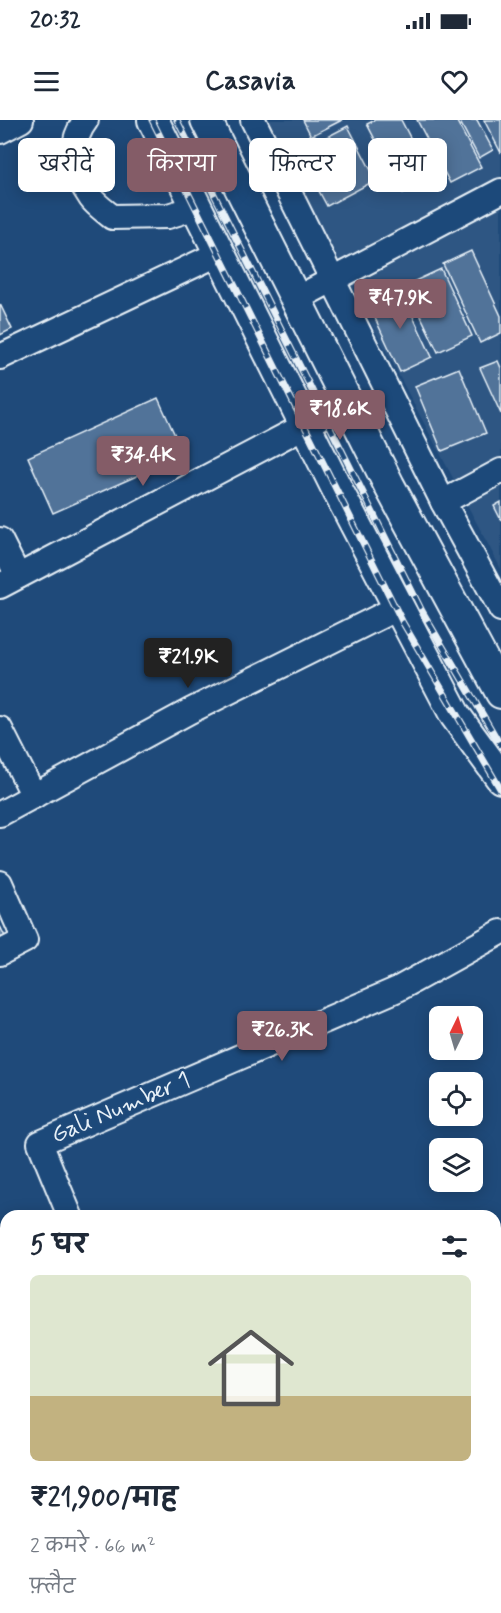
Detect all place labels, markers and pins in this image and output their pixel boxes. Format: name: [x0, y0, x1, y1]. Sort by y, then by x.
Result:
pin: ₹47.9K: [351, 279, 449, 330]
pin: ₹18.6K: [291, 390, 389, 441]
pin: ₹34.4K: [94, 436, 192, 487]
pin: ₹21.9K: [139, 638, 237, 689]
pin: ₹26.3K: [233, 1011, 331, 1062]

